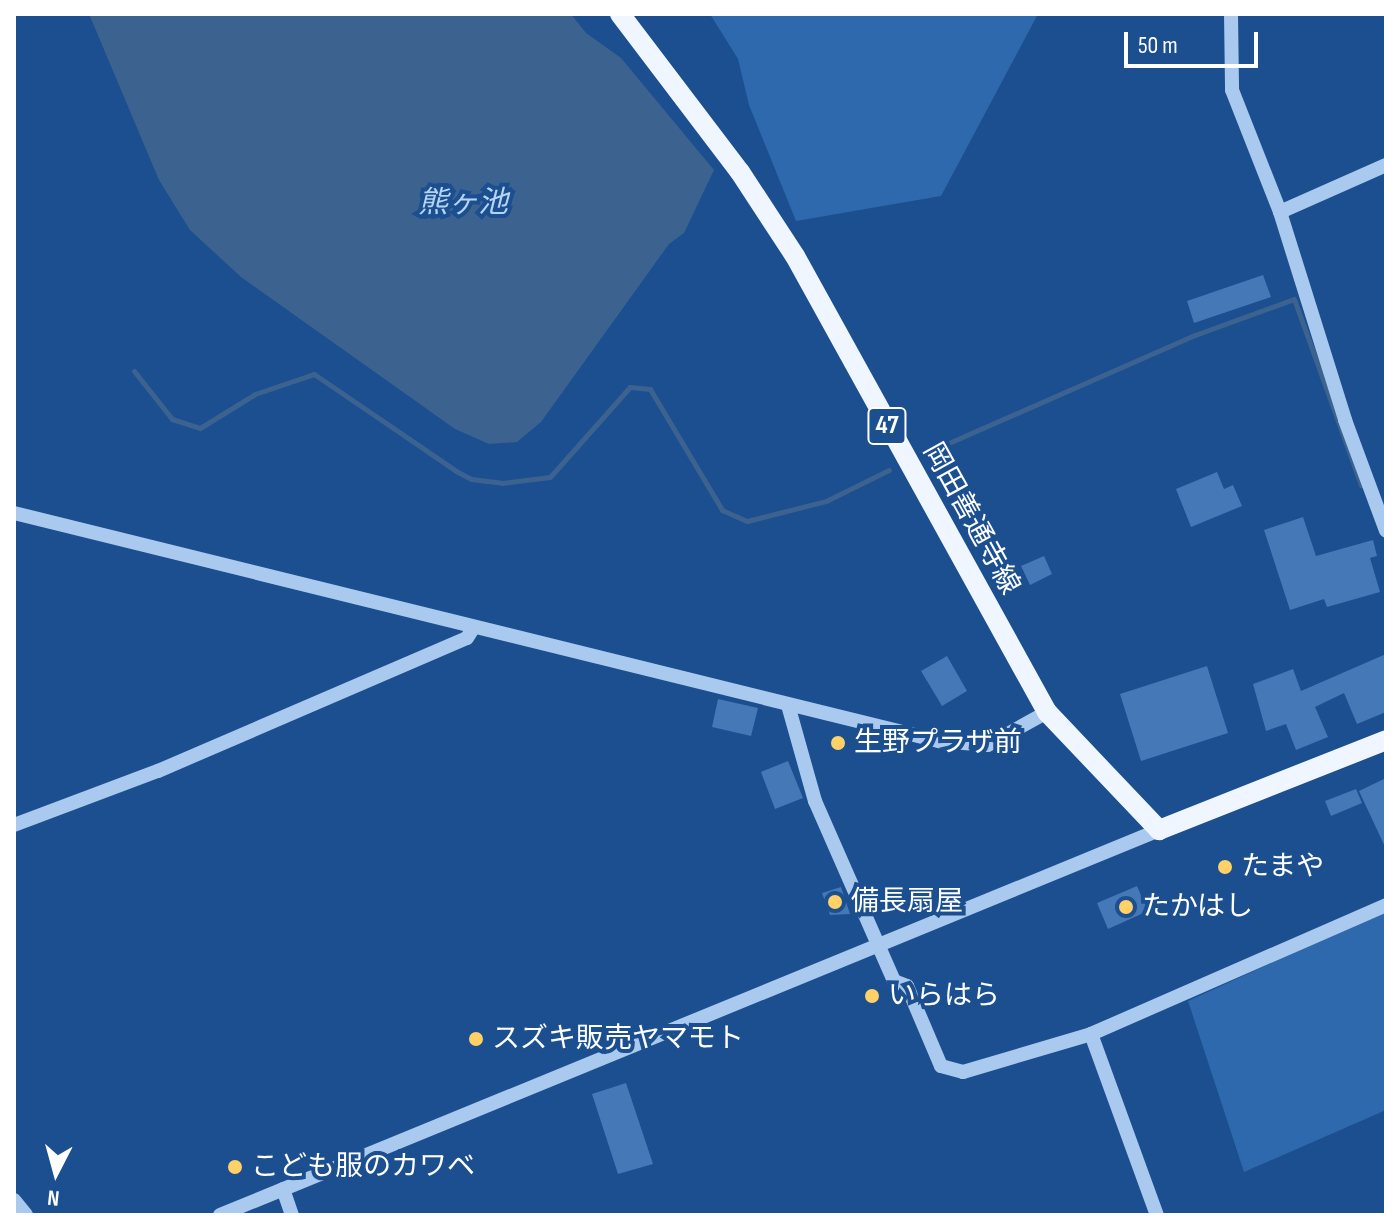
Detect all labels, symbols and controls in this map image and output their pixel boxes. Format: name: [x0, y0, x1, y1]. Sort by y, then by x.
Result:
scale bar: [1128, 16, 1262, 66]
text: 50 m: [1138, 31, 1178, 60]
water label: 熊ヶ池: [418, 185, 508, 221]
road number: 47: [867, 404, 907, 448]
street label: 岡田善通寺線: [916, 437, 1026, 601]
place label: 生野プラザ前: [854, 726, 1022, 760]
marker: 生野プラザ前: [829, 734, 847, 752]
place label: たまや: [1241, 850, 1325, 884]
marker: たまや: [1216, 858, 1234, 876]
place label: 備長扇屋: [851, 885, 963, 919]
place label: たかはし: [1142, 890, 1254, 924]
marker: 備長扇屋: [826, 893, 844, 911]
marker: たかはし: [1117, 898, 1135, 916]
place label: いらはら: [888, 979, 1000, 1013]
marker: いらはら: [863, 987, 881, 1005]
place label: スズキ販売ヤマモト: [492, 1022, 744, 1056]
marker: スズキ販売ヤマモト: [467, 1030, 485, 1048]
north arrow: [16, 1133, 96, 1213]
place label: こども服のカワベ: [251, 1150, 475, 1184]
marker: こども服のカワベ: [226, 1158, 244, 1176]
text: N: [46, 1183, 61, 1211]

